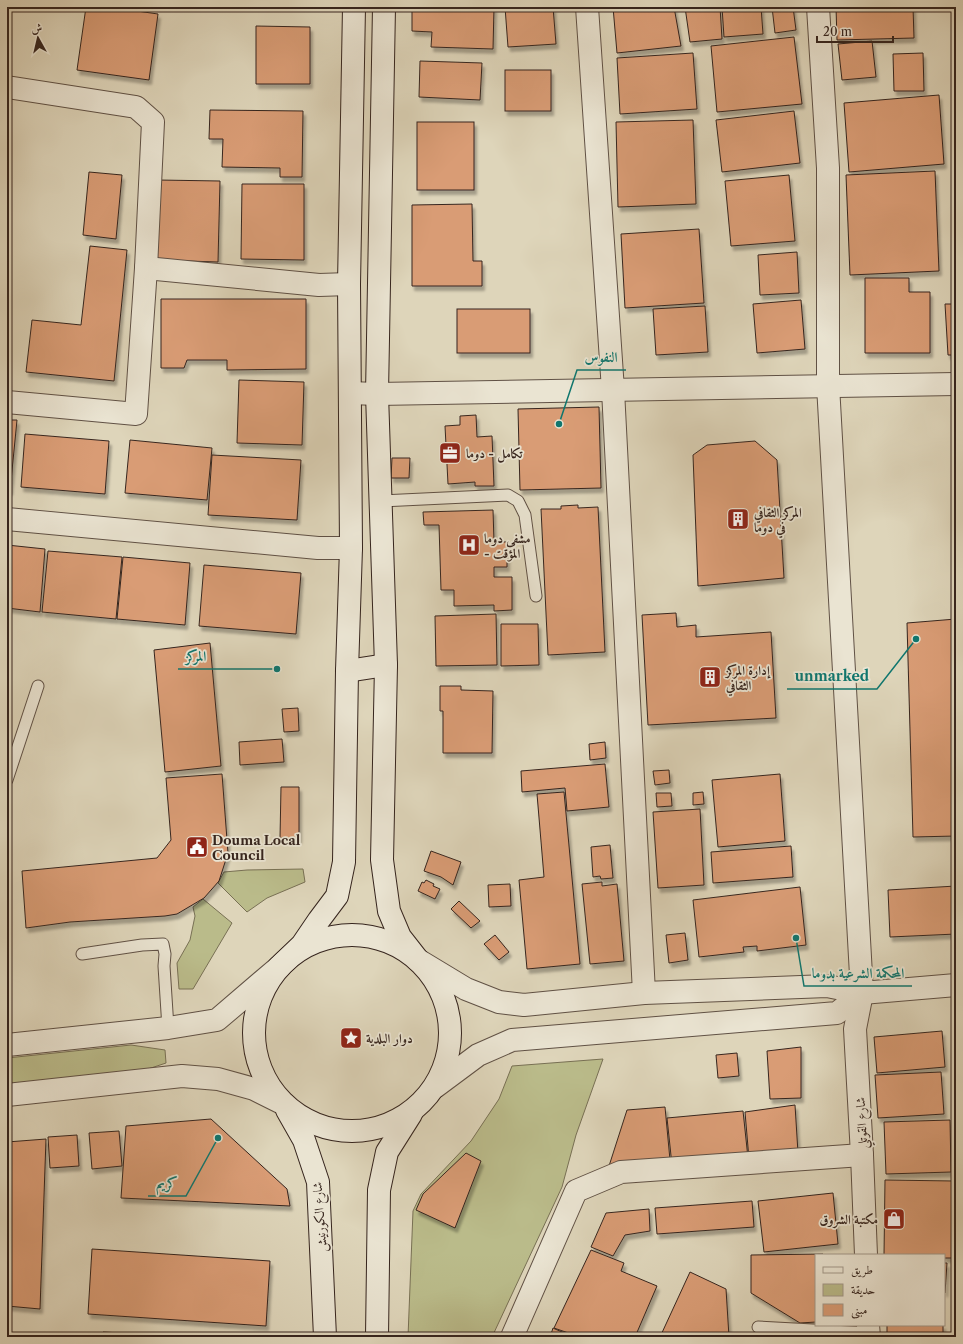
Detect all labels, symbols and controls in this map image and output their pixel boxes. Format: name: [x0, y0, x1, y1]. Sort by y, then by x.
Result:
north arrow: [18, 18, 58, 58]
scale bar: [817, 18, 893, 44]
text: ش: [30, 20, 43, 36]
text: 20 m: [823, 24, 852, 39]
callout: النفوس: [577, 344, 626, 370]
text: النفوس: [585, 348, 617, 366]
office icon: تكامل - دوما: [437, 440, 463, 466]
place label: تكامل - دوما: [466, 445, 523, 463]
place label: المركز الثقافي في دوما: [753, 504, 802, 539]
building icon: المركز الثقافي في دوما: [725, 506, 751, 532]
place label: مشفى دوما - المؤقت: [484, 530, 531, 562]
hospital icon: مشفى دوما - المؤقت: [456, 532, 482, 558]
callout: المركز: [178, 643, 214, 669]
text: المركز: [184, 647, 206, 666]
place label: إدارة المركز الثقافي: [724, 662, 771, 697]
callout: unmarked: [787, 663, 877, 689]
building icon: إدارة المركز الثقافي: [697, 664, 723, 690]
text: unmarked: [795, 667, 870, 685]
place label: Douma Local Council: [212, 832, 301, 863]
public building icon: Douma Local Council: [184, 834, 210, 860]
callout: المحكمة الشرعية بدوما: [804, 960, 912, 986]
text: المحكمة الشرعية بدوما: [812, 964, 904, 983]
place icon: دوار البلدية: [338, 1025, 364, 1051]
place label: دوار البلدية: [366, 1030, 413, 1047]
street label: شارع القوتلي: [852, 1096, 876, 1149]
callout: كريم: [148, 1170, 186, 1196]
text: كريم: [156, 1174, 178, 1196]
street label: شارع الكورنيش: [309, 1181, 333, 1253]
shop icon: مكتبة الشروق: [881, 1206, 907, 1232]
place label: مكتبة الشروق: [819, 1211, 878, 1229]
legend: [815, 1254, 945, 1326]
text: طريق: [851, 1262, 873, 1278]
text: حديقة: [851, 1282, 875, 1298]
text: مبنى: [851, 1302, 867, 1319]

